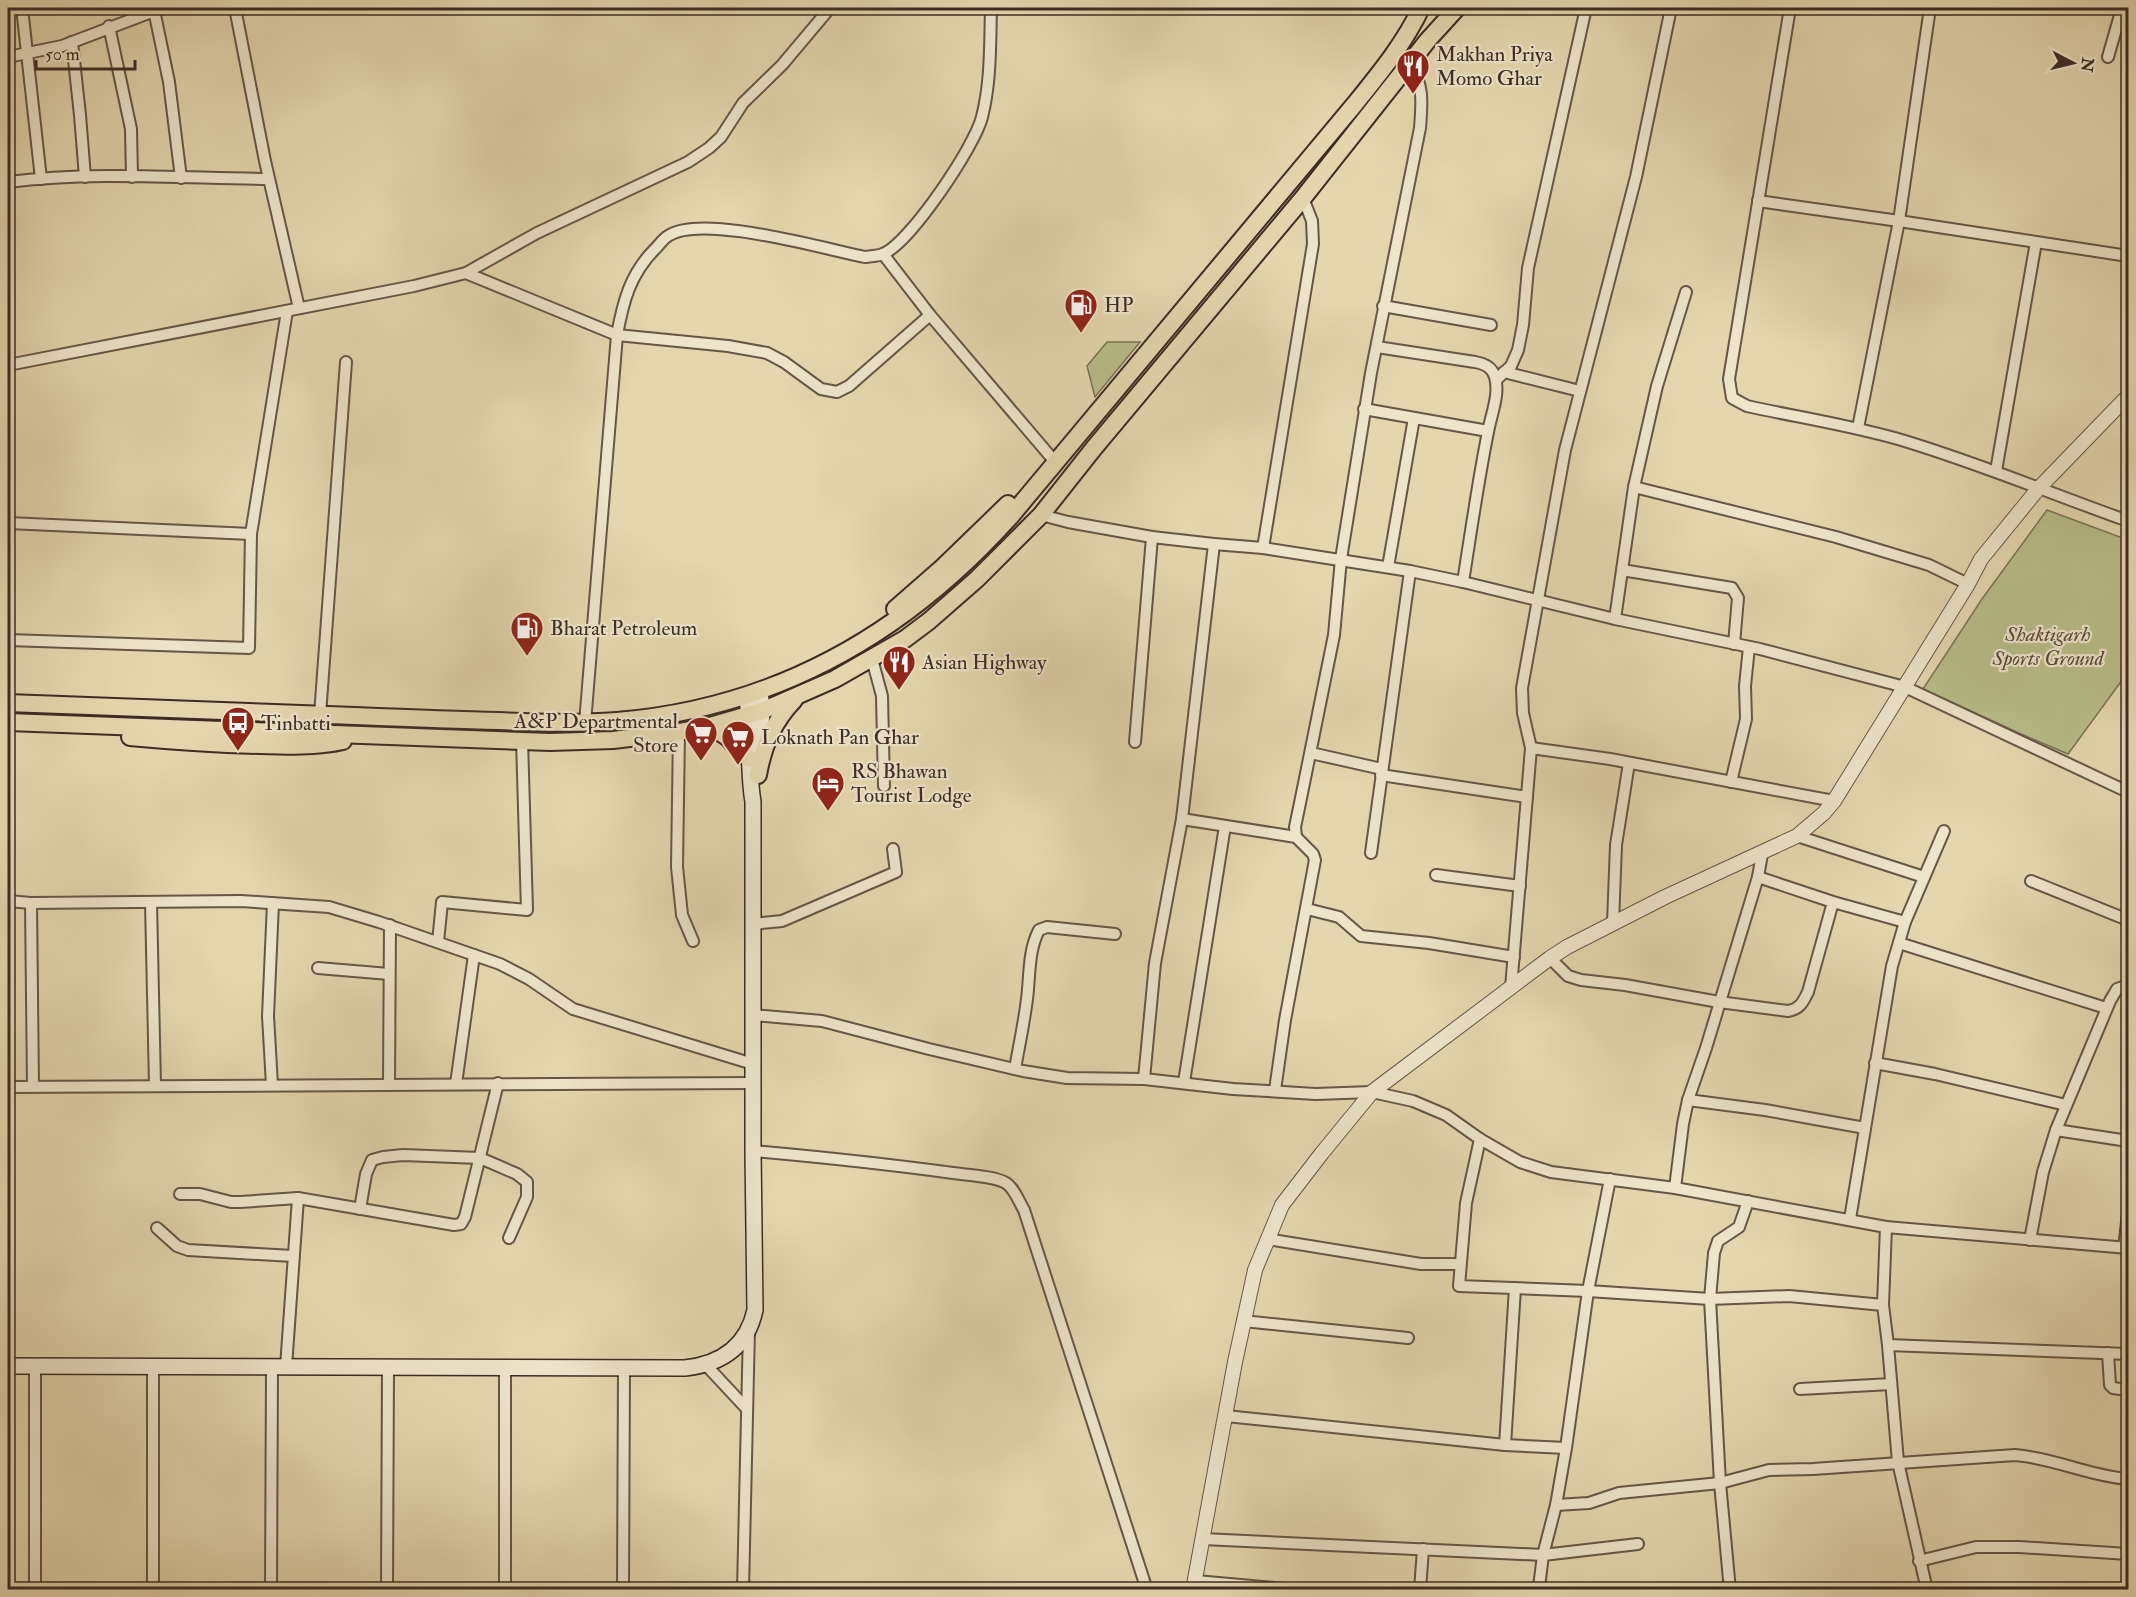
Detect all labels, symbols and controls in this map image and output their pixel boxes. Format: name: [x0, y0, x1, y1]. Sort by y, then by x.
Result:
scale bar: [36, 33, 135, 71]
north arrow: [2043, 33, 2103, 93]
place label: Makhan Priya Momo Ghar: [1436, 41, 1553, 92]
text: 50 m: [45, 43, 80, 66]
restaurant icon: Makhan Priya Momo Ghar: [1395, 48, 1431, 95]
text: N: [2076, 55, 2098, 74]
fuel station icon: HP: [1063, 287, 1099, 334]
place label: HP: [1104, 292, 1134, 319]
fuel station icon: Bharat Petroleum: [509, 610, 545, 657]
place label: Bharat Petroleum: [550, 615, 697, 642]
park label: Shaktigarh Sports Ground: [1992, 621, 2105, 672]
restaurant icon: Asian Highway: [881, 644, 917, 691]
place label: Asian Highway: [921, 649, 1047, 676]
bus stop icon: Tinbatti: [220, 705, 256, 752]
place label: A&P Departmental Store: [513, 708, 679, 759]
place label: Tinbatti: [261, 710, 331, 737]
supermarket icon: A&P Departmental Store: [683, 715, 719, 762]
supermarket icon: Loknath Pan Ghar: [720, 719, 756, 766]
place label: Loknath Pan Ghar: [761, 724, 919, 751]
place label: RS Bhawan Tourist Lodge: [851, 758, 972, 809]
hotel icon: RS Bhawan Tourist Lodge: [810, 765, 846, 812]

